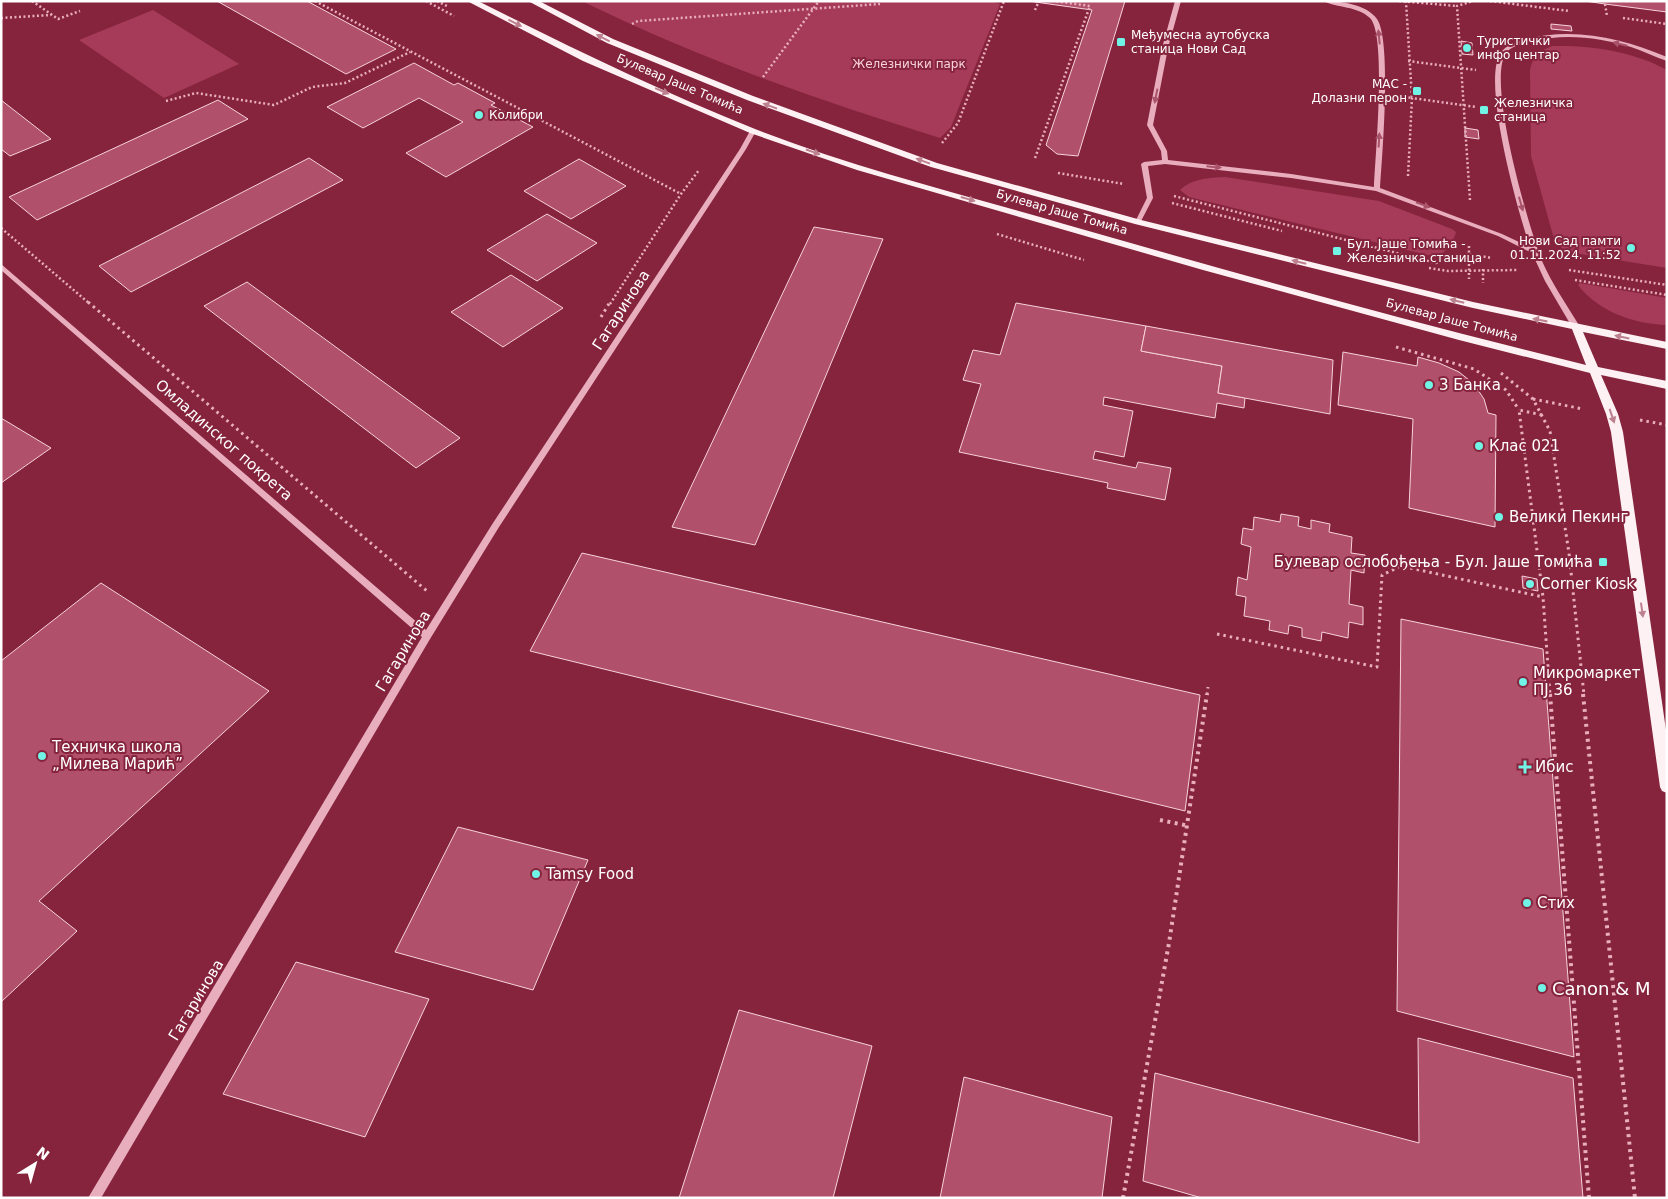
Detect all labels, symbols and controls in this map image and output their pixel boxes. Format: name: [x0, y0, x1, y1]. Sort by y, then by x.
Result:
one-way arrow: [507, 19, 522, 27]
place label: Међумесна аутобуска станица Нови Сад: [1131, 28, 1270, 56]
one-way arrow: [1375, 28, 1383, 44]
one-way arrow: [596, 34, 611, 42]
place label: Туристички инфо центар: [1476, 34, 1559, 62]
marker: Међумесна аутобуска станица Нови Сад: [1115, 36, 1127, 48]
one-way arrow: [1613, 40, 1628, 48]
marker: Туристички инфо центар: [1461, 42, 1473, 54]
street label: Булевар Јаше Томића: [615, 51, 745, 117]
park label: Железнички парк: [852, 57, 966, 71]
place label: МАС - Долазни перон: [1311, 77, 1407, 105]
marker: МАС - Долазни перон: [1411, 85, 1423, 97]
one-way arrow: [655, 88, 669, 96]
one-way arrow: [1151, 89, 1159, 105]
place label: Железничка станица: [1494, 96, 1573, 124]
one-way arrow: [762, 102, 777, 110]
marker: Железничка станица: [1478, 104, 1490, 116]
place label: Колибри: [489, 108, 543, 122]
marker: Колибри: [473, 109, 485, 121]
one-way arrow: [1375, 132, 1383, 148]
one-way arrow: [805, 148, 820, 156]
one-way arrow: [915, 157, 930, 165]
one-way arrow: [1206, 163, 1222, 171]
street label: Булевар Јаше Томића: [995, 187, 1129, 237]
one-way arrow: [961, 196, 976, 204]
one-way arrow: [1518, 196, 1526, 211]
one-way arrow: [1415, 202, 1430, 209]
place label: Нови Сад памти 01.11.2024. 11:52: [1510, 234, 1621, 262]
place label: Бул. Јаше Томића - Железничка станица: [1347, 237, 1482, 265]
marker: Нови Сад памти 01.11.2024. 11:52: [1625, 242, 1637, 254]
marker: Бул. Јаше Томића - Железничка станица: [1331, 245, 1343, 257]
one-way arrow: [1292, 258, 1307, 266]
street label: Гагаринова: [588, 267, 654, 353]
street label: Булевар Јаше Томића: [1384, 296, 1520, 344]
one-way arrow: [1449, 297, 1464, 305]
one-way arrow: [1533, 316, 1548, 324]
one-way arrow: [1613, 332, 1629, 340]
street label: Омладинског покрета: [152, 376, 296, 504]
place label: 3 Банка: [1439, 376, 1501, 394]
marker: 3 Банка: [1423, 379, 1435, 391]
one-way arrow: [1609, 408, 1616, 423]
place label: Клас 021: [1489, 437, 1560, 455]
marker: Клас 021: [1473, 440, 1485, 452]
place label: Велики Пекинг: [1509, 508, 1629, 526]
marker: Велики Пекинг: [1493, 511, 1505, 523]
place label: Булевар ослобођења - Бул. Јаше Томића: [1274, 553, 1593, 571]
marker: Булевар ослобођења - Бул. Јаше Томића: [1597, 556, 1609, 568]
place label: Corner Kiosk: [1540, 575, 1635, 593]
marker: Corner Kiosk: [1524, 578, 1536, 590]
one-way arrow: [1639, 603, 1647, 619]
street label: Гагаринова: [372, 607, 434, 695]
place label: Микромаркет ПЈ 36: [1533, 664, 1641, 699]
marker: Микромаркет ПЈ 36: [1517, 676, 1529, 688]
place label: Техничка школа „Милева Марић”: [51, 738, 183, 773]
marker: Техничка школа „Милева Марић”: [36, 750, 48, 762]
place label: Ибис: [1535, 758, 1573, 776]
marker: Ибис: [1519, 761, 1531, 773]
place label: Tamsy Food: [545, 865, 634, 883]
marker: Tamsy Food: [530, 868, 542, 880]
place label: Стих: [1537, 894, 1575, 912]
marker: Стих: [1521, 897, 1533, 909]
street label: Гагаринова: [165, 956, 227, 1044]
place label: Canon & M: [1552, 978, 1650, 999]
marker: Canon & M: [1536, 982, 1548, 994]
north arrow: [10, 1139, 60, 1189]
text: N: [33, 1144, 52, 1164]

